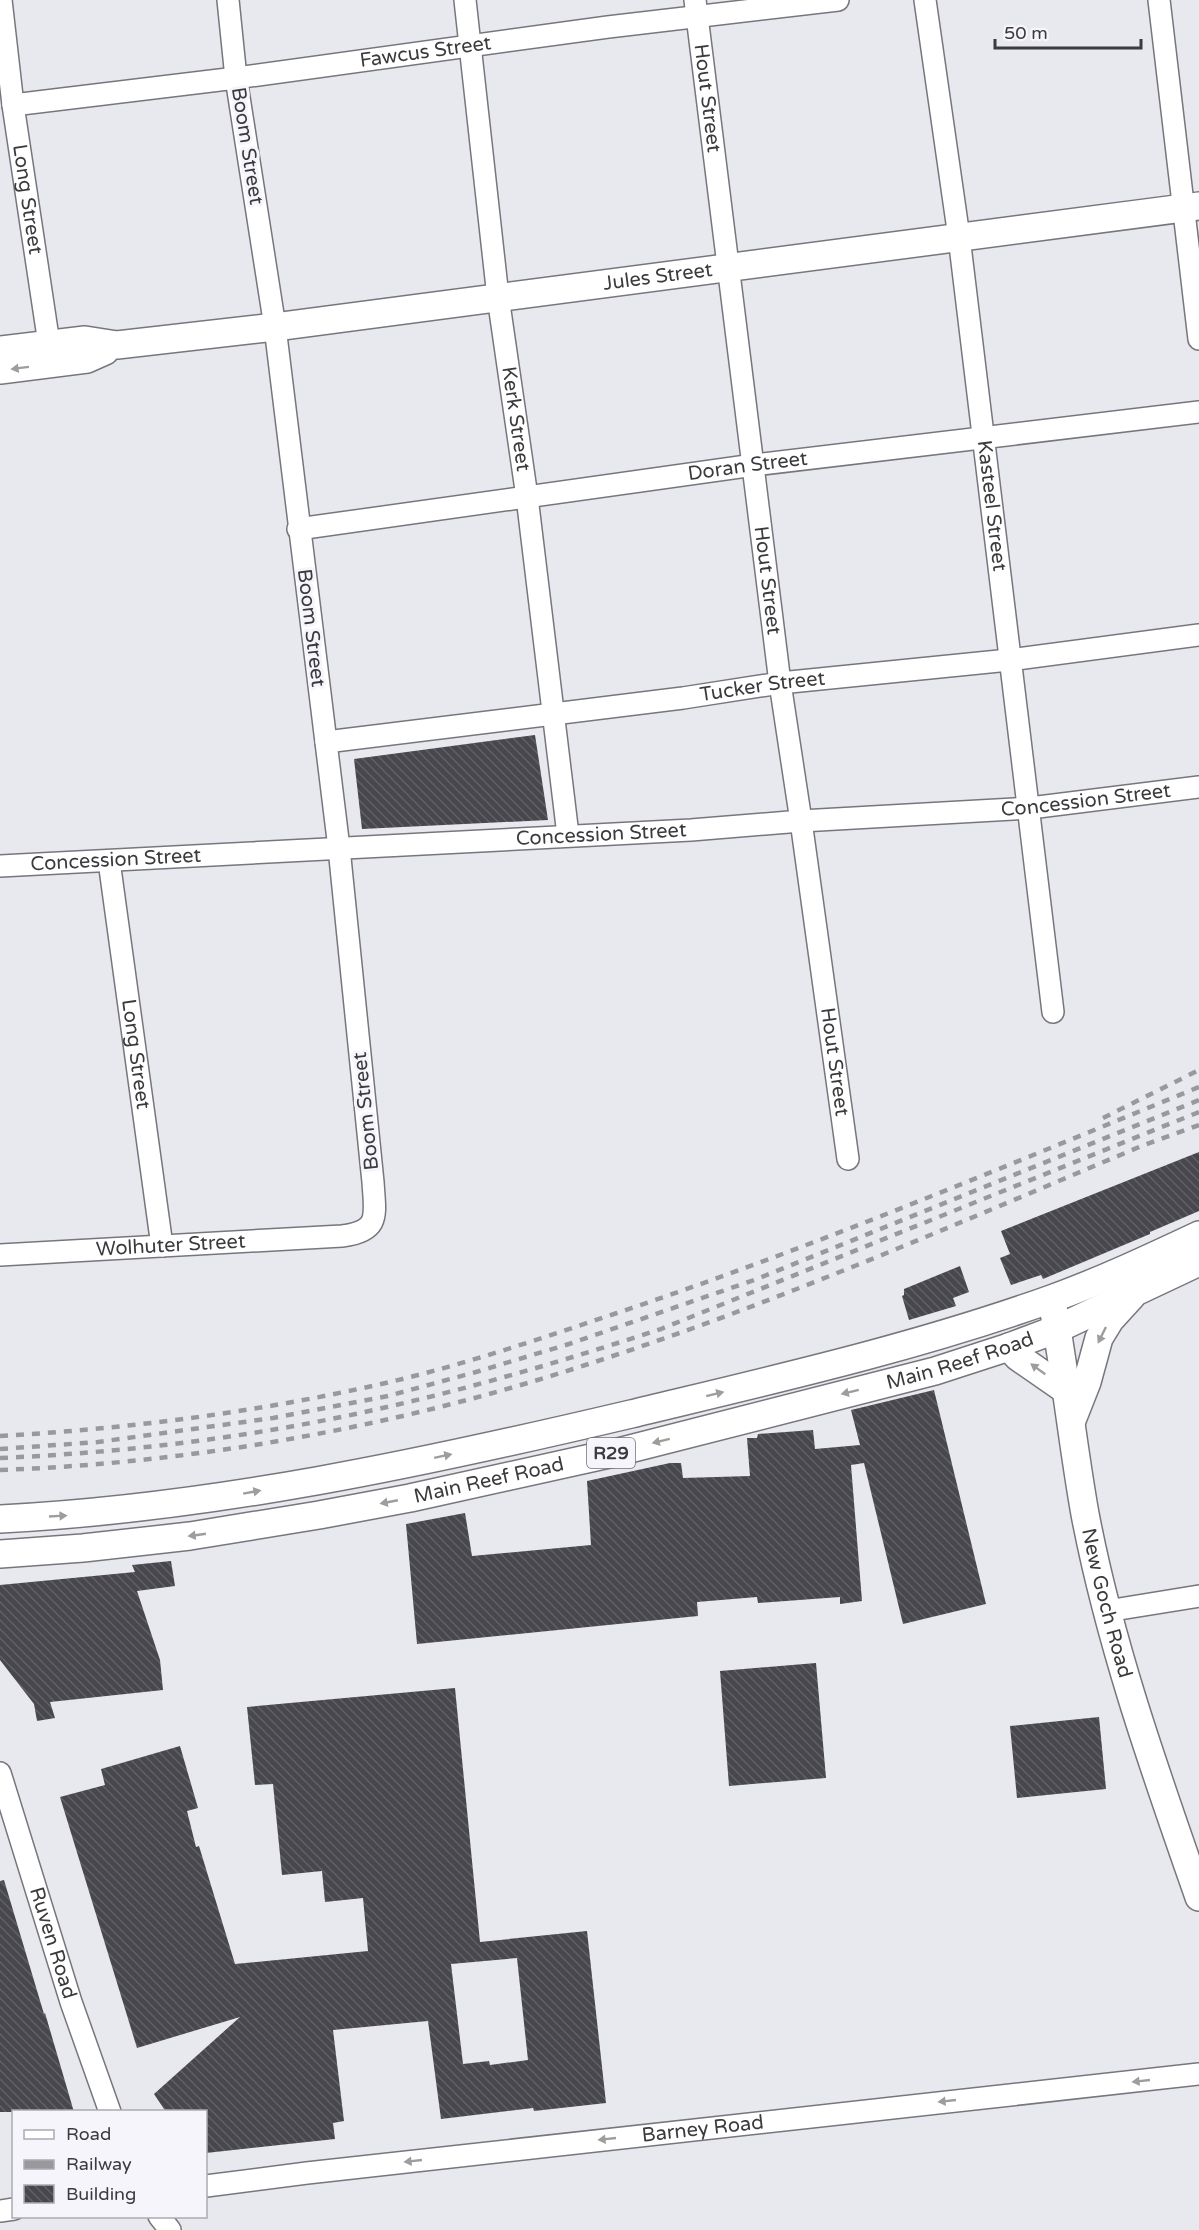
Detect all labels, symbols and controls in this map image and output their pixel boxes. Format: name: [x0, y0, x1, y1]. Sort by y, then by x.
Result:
scale bar: [995, 12, 1140, 50]
text: 50 m: [1004, 22, 1048, 44]
street label: Fawcus Street: [358, 31, 493, 73]
street label: Hout Street: [689, 43, 726, 154]
street label: Boom Street: [226, 85, 268, 207]
street label: Long Street: [7, 143, 47, 256]
street label: Jules Street: [602, 258, 714, 296]
one-way arrow: [11, 363, 30, 372]
street label: Kerk Street: [496, 365, 535, 473]
street label: Kasteel Street: [972, 439, 1011, 573]
street label: Doran Street: [686, 447, 809, 486]
street label: Hout Street: [749, 525, 786, 637]
street label: Boom Street: [292, 568, 330, 689]
street label: Tucker Street: [698, 667, 826, 707]
street label: Concession Street: [1000, 779, 1173, 822]
street label: Concession Street: [515, 818, 687, 851]
street label: Concession Street: [30, 844, 202, 876]
street label: Long Street: [116, 998, 155, 1111]
street label: Hout Street: [815, 1006, 854, 1118]
street label: Boom Street: [348, 1050, 384, 1171]
street label: Wolhuter Street: [95, 1229, 246, 1262]
one-way arrow: [1097, 1326, 1107, 1343]
street label: Main Reef Road: [884, 1327, 1037, 1395]
one-way arrow: [1030, 1364, 1045, 1376]
one-way arrow: [706, 1388, 725, 1398]
one-way arrow: [841, 1388, 859, 1397]
one-way arrow: [652, 1436, 671, 1446]
road number: R29: [587, 1438, 635, 1468]
one-way arrow: [434, 1450, 453, 1460]
street label: Main Reef Road: [412, 1452, 566, 1509]
one-way arrow: [242, 1487, 261, 1496]
one-way arrow: [380, 1498, 399, 1507]
one-way arrow: [49, 1512, 68, 1521]
street label: New Goch Road: [1076, 1526, 1137, 1681]
one-way arrow: [187, 1530, 206, 1539]
street label: Ruven Road: [24, 1884, 81, 2002]
one-way arrow: [1131, 2076, 1150, 2085]
one-way arrow: [937, 2096, 956, 2106]
legend: [12, 2110, 207, 2218]
street label: Barney Road: [641, 2110, 765, 2148]
text: Road: [66, 2123, 111, 2145]
one-way arrow: [597, 2134, 616, 2144]
text: Railway: [66, 2153, 132, 2175]
one-way arrow: [404, 2156, 423, 2166]
text: Building: [66, 2183, 136, 2205]

